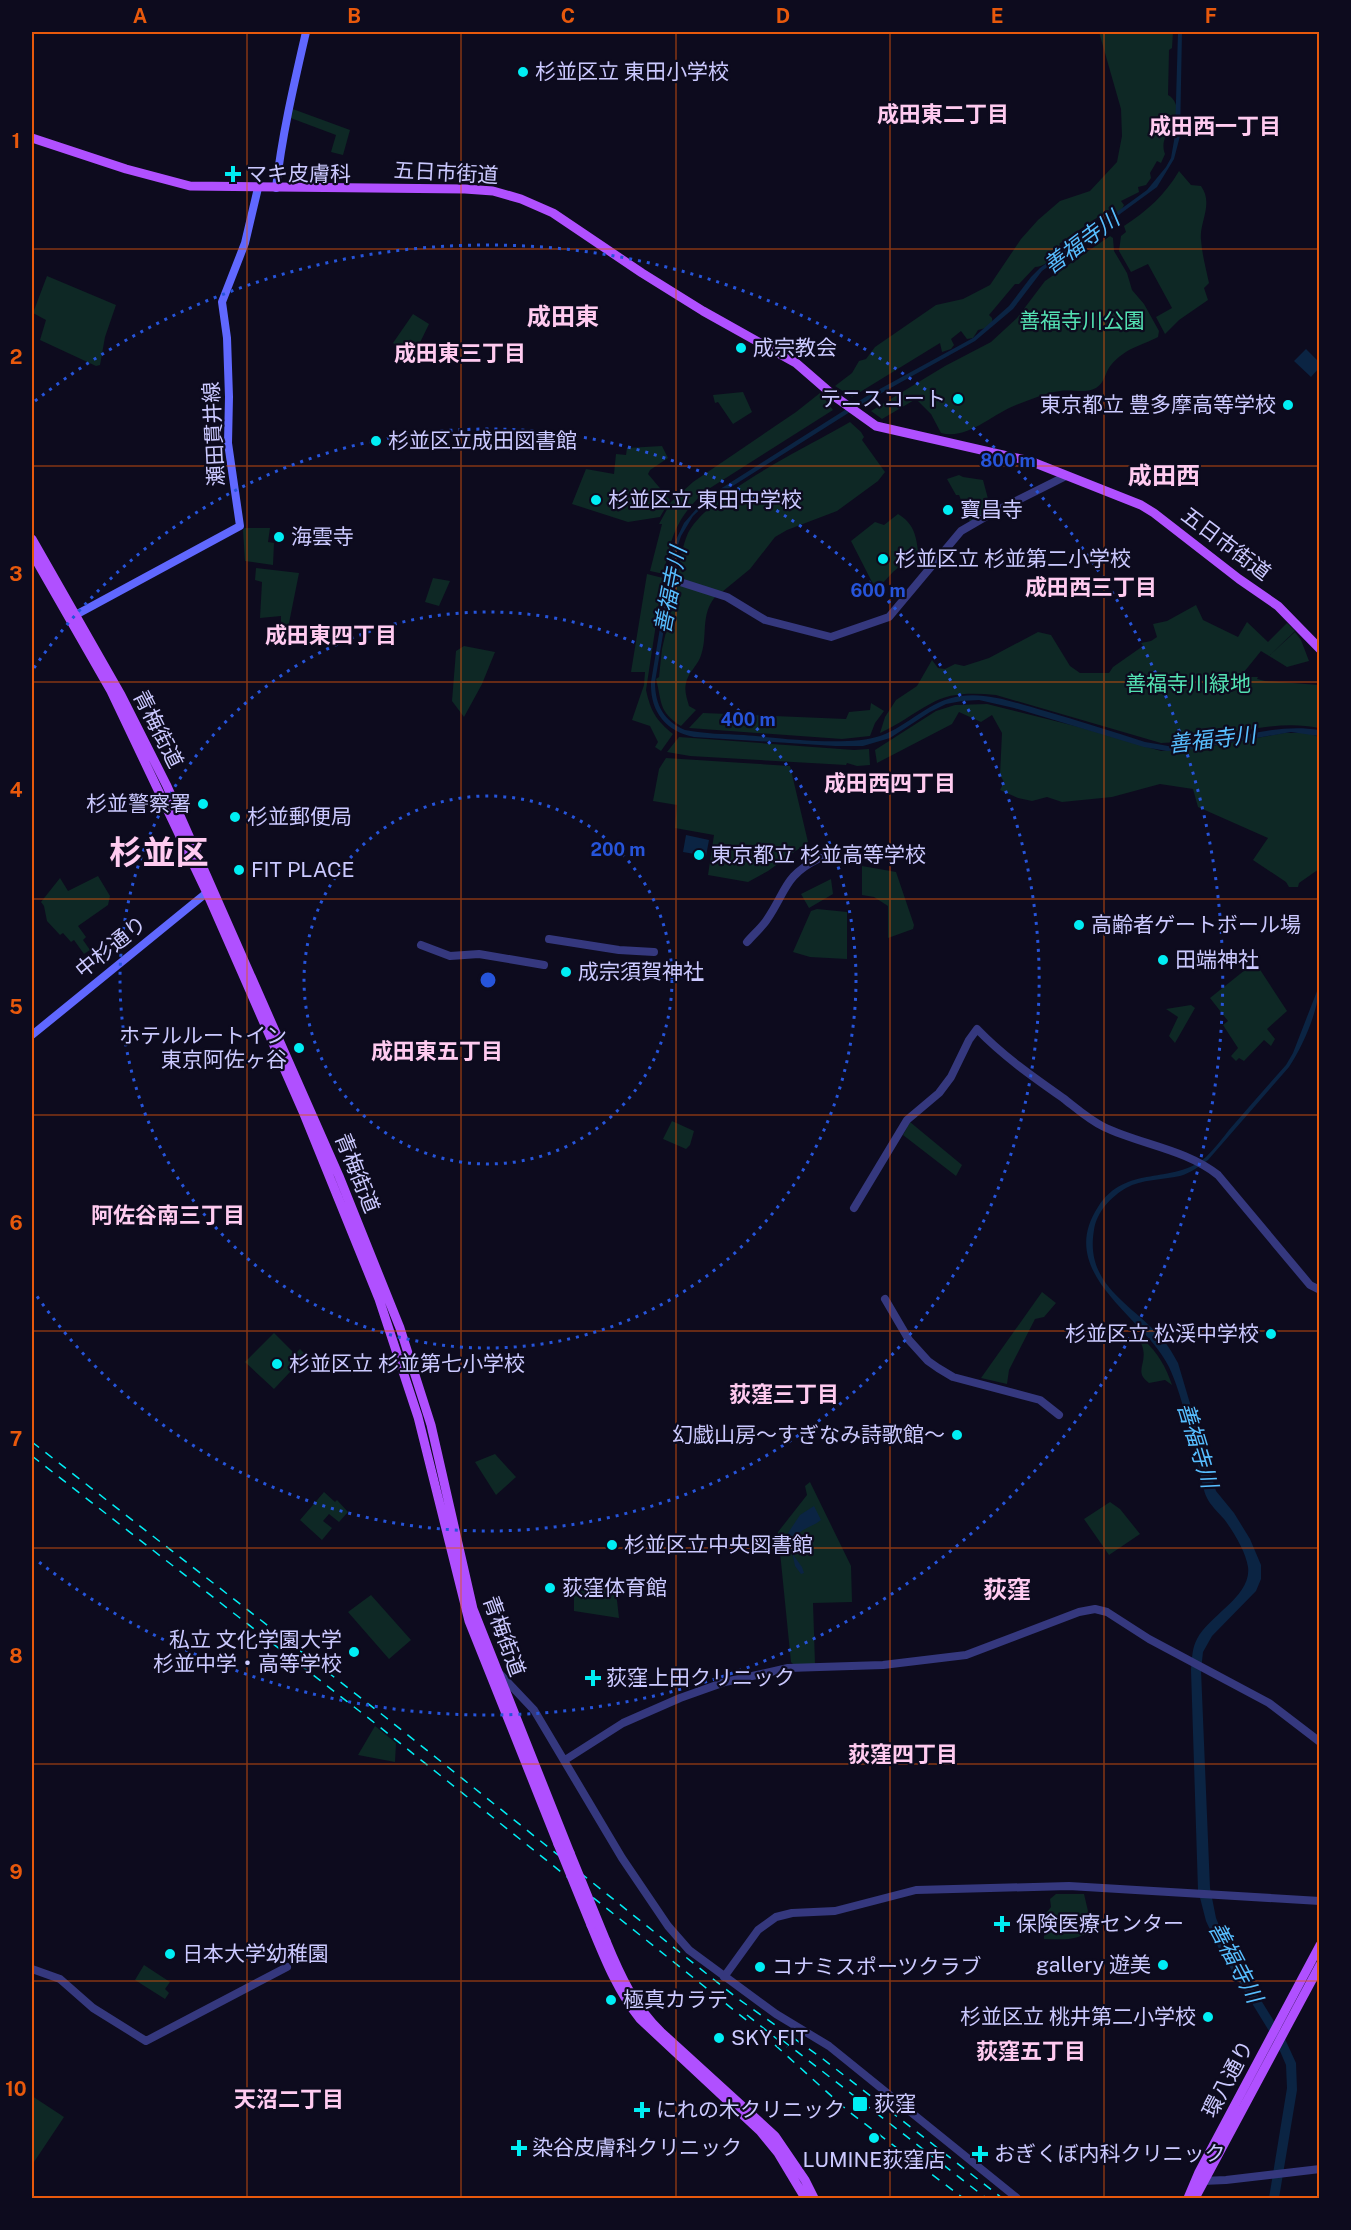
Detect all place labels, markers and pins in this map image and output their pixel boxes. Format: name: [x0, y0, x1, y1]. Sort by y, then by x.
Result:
place label: 杉並区立 東田小学校: [535, 59, 729, 84]
marker: 杉並区立 東田小学校: [516, 65, 530, 79]
place label: マキ皮膚科: [246, 161, 351, 186]
marker: マキ皮膚科: [224, 165, 242, 183]
place label: 成宗教会: [753, 335, 837, 360]
marker: 成宗教会: [734, 341, 748, 355]
place label: テニスコート: [820, 386, 946, 411]
marker: テニスコート: [951, 392, 965, 406]
place label: 東京都立 豊多摩高等学校: [1040, 392, 1276, 417]
marker: 東京都立 豊多摩高等学校: [1281, 398, 1295, 412]
place label: 杉並区立成田図書館: [388, 428, 577, 453]
marker: 杉並区立成田図書館: [369, 434, 383, 448]
place label: 杉並区立 東田中学校: [608, 487, 802, 512]
marker: 杉並区立 東田中学校: [589, 493, 603, 507]
place label: 寶昌寺: [960, 497, 1023, 522]
marker: 寶昌寺: [941, 503, 955, 517]
place label: 海雲寺: [291, 524, 354, 549]
marker: 海雲寺: [272, 530, 286, 544]
place label: 杉並区立 杉並第二小学校: [895, 546, 1131, 571]
marker: 杉並区立 杉並第二小学校: [876, 552, 890, 566]
place label: 杉並警察署: [86, 791, 191, 816]
marker: 杉並警察署: [196, 797, 210, 811]
place label: 杉並郵便局: [247, 804, 352, 829]
marker: 杉並郵便局: [228, 810, 242, 824]
place label: 東京都立 杉並高等学校: [711, 842, 926, 867]
marker: 東京都立 杉並高等学校: [692, 848, 706, 862]
place label: FIT PLACE: [251, 857, 354, 882]
marker: FIT PLACE: [232, 863, 246, 877]
place label: 高齢者ゲートボール場: [1091, 912, 1301, 937]
marker: 高齢者ゲートボール場: [1072, 918, 1086, 932]
place label: 田端神社: [1175, 947, 1259, 972]
marker: 田端神社: [1156, 953, 1170, 967]
place label: 成宗須賀神社: [578, 959, 704, 984]
marker: 成宗須賀神社: [559, 965, 573, 979]
centre of rings: [478, 970, 498, 990]
place label: ホテルルートイン 東京阿佐ヶ谷: [119, 1023, 287, 1072]
marker: ホテルルートイン 東京阿佐ヶ谷: [292, 1041, 306, 1055]
place label: 杉並区立 松渓中学校: [1065, 1321, 1259, 1346]
marker: 杉並区立 松渓中学校: [1264, 1327, 1278, 1341]
place label: 杉並区立 杉並第七小学校: [289, 1351, 525, 1376]
marker: 杉並区立 杉並第七小学校: [270, 1357, 284, 1371]
place label: 幻戯山房～すぎなみ詩歌館～: [672, 1422, 945, 1447]
marker: 幻戯山房～すぎなみ詩歌館～: [950, 1428, 964, 1442]
place label: 杉並区立中央図書館: [624, 1532, 813, 1557]
marker: 杉並区立中央図書館: [605, 1538, 619, 1552]
place label: 荻窪体育館: [562, 1575, 667, 1600]
marker: 荻窪体育館: [543, 1581, 557, 1595]
place label: 私立 文化学園大学 杉並中学・高等学校: [153, 1627, 342, 1676]
marker: 私立 文化学園大学 杉並中学・高等学校: [347, 1645, 361, 1659]
place label: 荻窪上田クリニック: [606, 1665, 795, 1690]
marker: 荻窪上田クリニック: [584, 1669, 602, 1687]
place label: 保険医療センター: [1016, 1911, 1184, 1936]
marker: 保険医療センター: [993, 1915, 1011, 1933]
place label: 日本大学幼稚園: [182, 1941, 329, 1966]
marker: 日本大学幼稚園: [163, 1947, 177, 1961]
place label: gallery 遊美: [1036, 1952, 1151, 1977]
place label: コナミスポーツクラブ: [772, 1954, 982, 1979]
marker: gallery 遊美: [1156, 1958, 1170, 1972]
marker: コナミスポーツクラブ: [753, 1960, 767, 1974]
place label: 極真カラテ: [623, 1987, 728, 2012]
marker: 極真カラテ: [604, 1993, 618, 2007]
place label: 杉並区立 桃井第二小学校: [960, 2004, 1196, 2029]
marker: 杉並区立 桃井第二小学校: [1201, 2010, 1215, 2024]
place label: SKY FIT: [731, 2025, 808, 2050]
marker: SKY FIT: [712, 2031, 726, 2045]
place label: 荻窪: [874, 2091, 916, 2116]
marker: 荻窪: [851, 2095, 869, 2113]
place label: にれの木クリニック: [656, 2097, 845, 2122]
marker: にれの木クリニック: [633, 2101, 651, 2119]
marker: LUMINE荻窪店: [867, 2131, 881, 2145]
place label: 染谷皮膚科クリニック: [532, 2135, 742, 2160]
marker: 染谷皮膚科クリニック: [510, 2139, 528, 2157]
place label: おぎくぼ内科クリニック: [994, 2141, 1225, 2166]
marker: おぎくぼ内科クリニック: [971, 2145, 989, 2163]
place label: LUMINE荻窪店: [803, 2147, 945, 2172]

